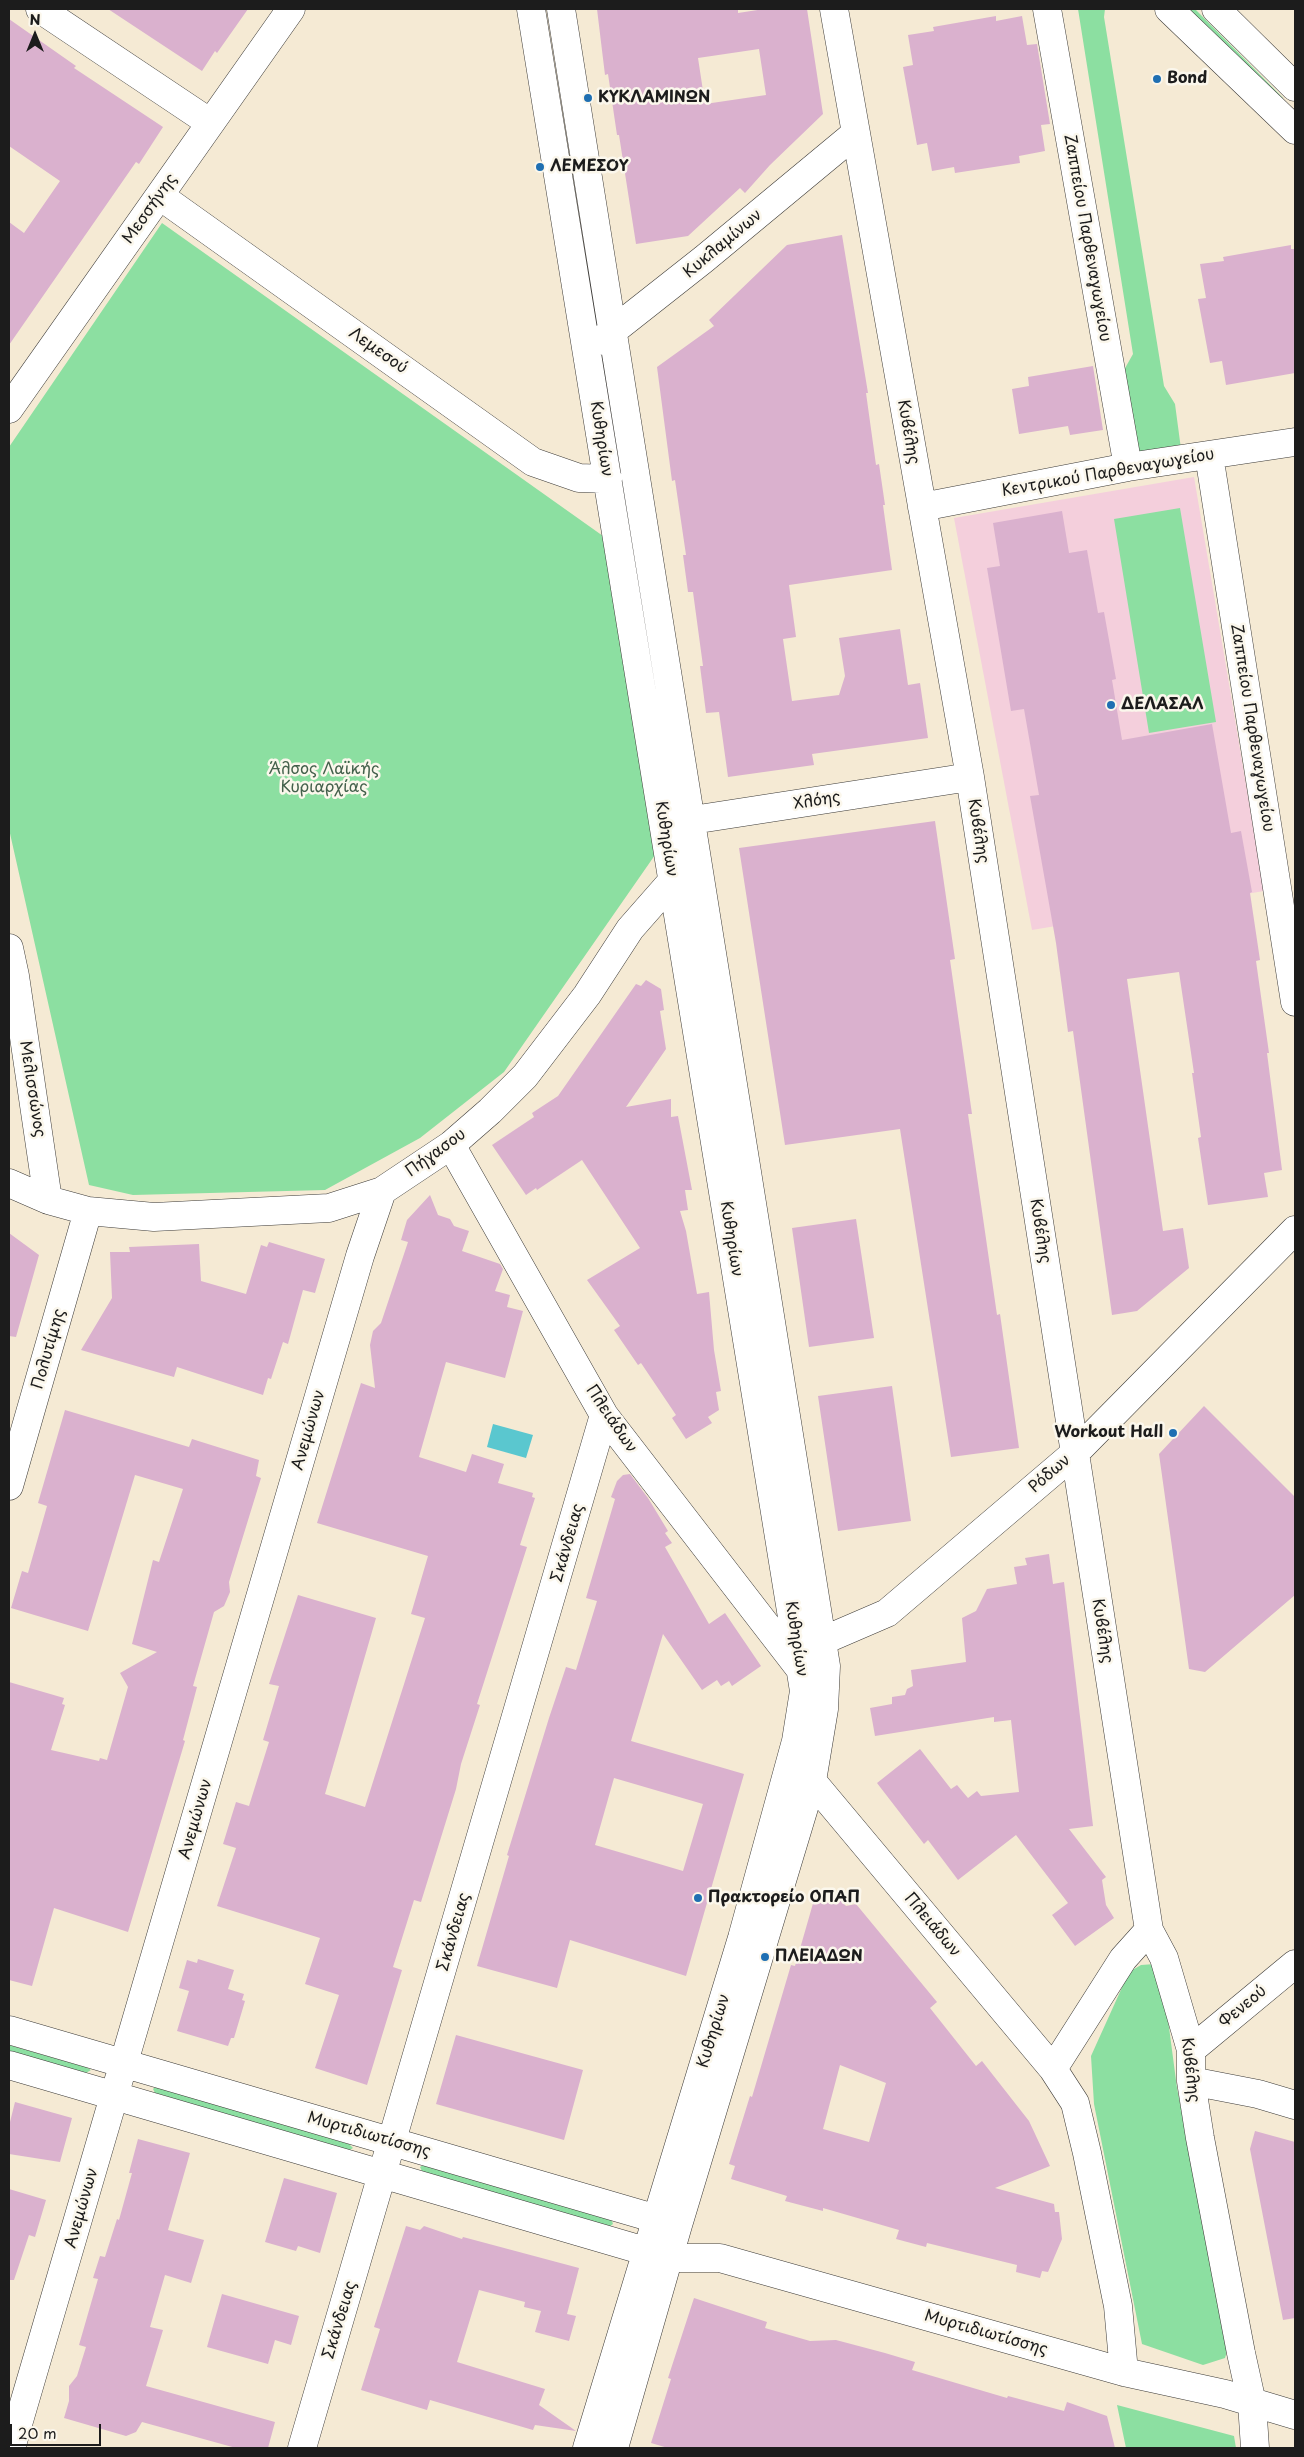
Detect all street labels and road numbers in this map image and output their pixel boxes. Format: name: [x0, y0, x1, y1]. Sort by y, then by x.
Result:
street label: Ζαππείου Παρθεναγωγείου: [1059, 133, 1115, 343]
street label: Μεσσήνης: [119, 170, 181, 248]
street label: Κυκλαμίνων: [680, 206, 766, 282]
street label: Λεμεσού: [345, 324, 411, 378]
street label: Κυβέλης: [893, 398, 923, 466]
street label: Κυθηρίων: [586, 400, 616, 478]
street label: Κεντρικού Παρθεναγωγείου: [1000, 445, 1216, 501]
street label: Ζαππείου Παρθεναγωγείου: [1226, 623, 1278, 833]
street label: Χλόης: [792, 788, 842, 814]
street label: Κυβέλης: [963, 797, 993, 865]
street label: Κυθηρίων: [651, 800, 681, 878]
street label: Μελισσώνος: [15, 1039, 49, 1139]
street label: Πήγασου: [402, 1125, 470, 1181]
street label: Κυβέλης: [1025, 1197, 1055, 1265]
street label: Κυθηρίων: [716, 1200, 746, 1278]
street label: Πολυτίμης: [28, 1307, 70, 1391]
street label: Πλειάδων: [581, 1381, 641, 1457]
street label: Ανεμώνων: [288, 1388, 330, 1472]
street label: Ρόδων: [1025, 1451, 1075, 1497]
street label: Σκάνδειας: [548, 1502, 588, 1584]
street label: Κυβέλης: [1087, 1597, 1117, 1665]
street label: Κυθηρίων: [781, 1600, 811, 1678]
street label: Ανεμώνων: [175, 1777, 217, 1861]
street label: Πλειάδων: [900, 1889, 964, 1961]
street label: Σκάνδειας: [434, 1891, 474, 1973]
street label: Φενεού: [1215, 1982, 1271, 2032]
street label: Κυθηρίων: [694, 1992, 734, 2070]
street label: Κυβέλης: [1176, 2036, 1204, 2104]
street label: Μυρτιδιωτίσσης: [305, 2108, 433, 2162]
street label: Ανεμώνων: [61, 2166, 103, 2250]
street label: Σκάνδειας: [319, 2279, 361, 2361]
street label: Μυρτιδιωτίσσης: [922, 2306, 1050, 2360]

